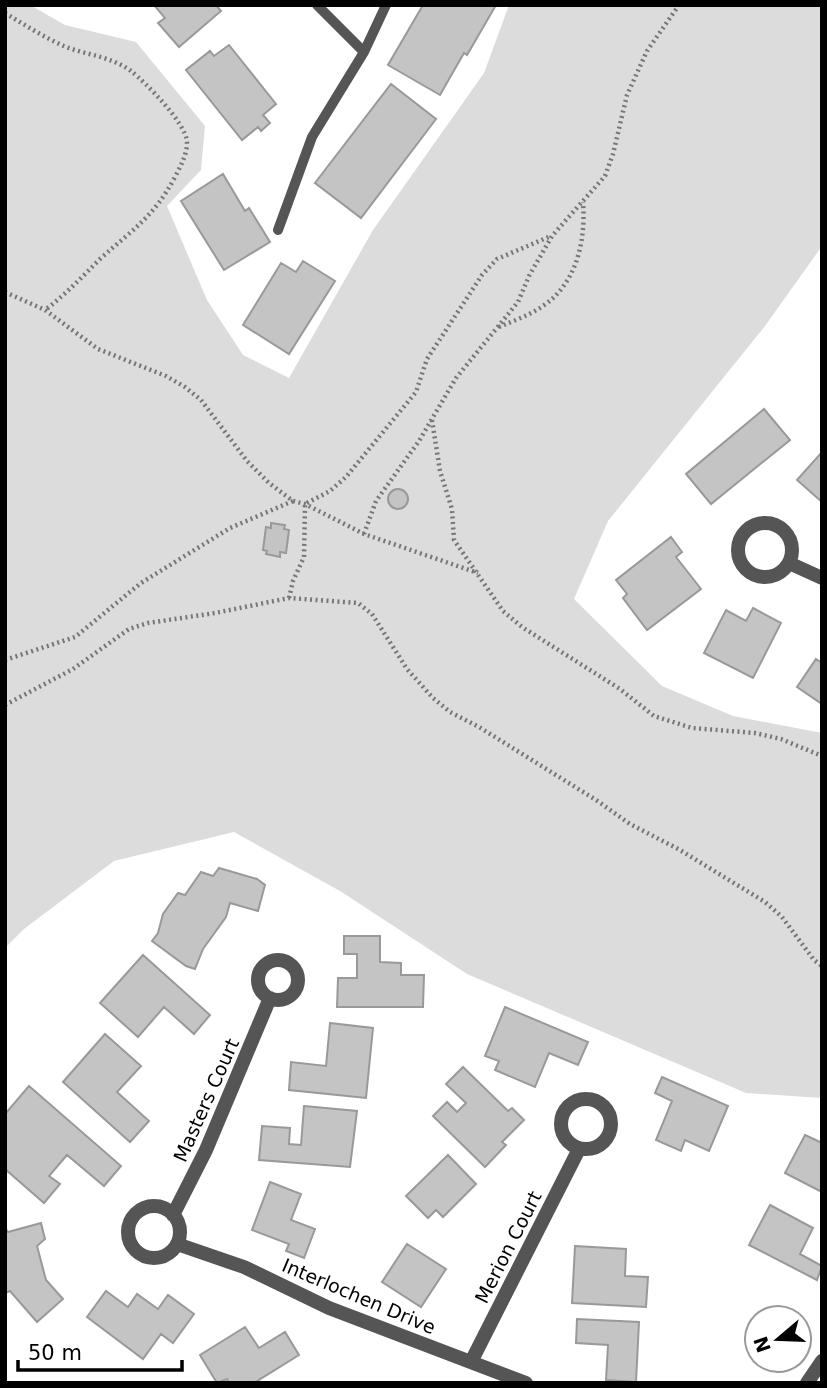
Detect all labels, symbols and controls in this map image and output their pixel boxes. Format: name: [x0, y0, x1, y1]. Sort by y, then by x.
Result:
street label: Masters Court: [169, 1035, 243, 1165]
street label: Merion Court: [470, 1187, 546, 1307]
street label: Interlochen Drive: [279, 1254, 439, 1338]
north arrow: [743, 1304, 813, 1374]
scale bar: [18, 1328, 182, 1372]
text: N: [749, 1333, 775, 1356]
text: 50 m: [28, 1341, 82, 1365]

